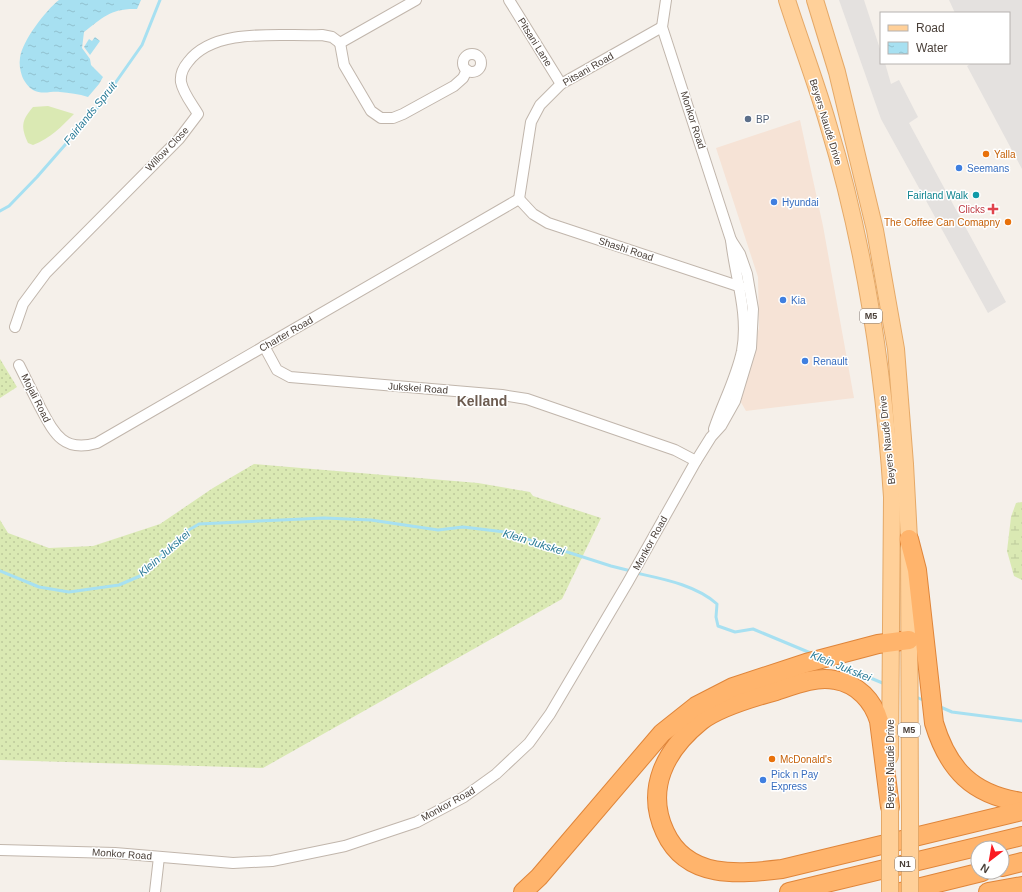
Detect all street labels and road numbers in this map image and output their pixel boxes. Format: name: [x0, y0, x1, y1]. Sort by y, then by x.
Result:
street label: Pitsani Lane: [516, 16, 554, 69]
street label: Pitsani Road: [561, 50, 615, 88]
street label: Beyers Naudé Drive: [808, 78, 844, 167]
street label: Monkor Road: [678, 90, 708, 150]
street label: Willow Close: [143, 124, 191, 173]
street label: Shashi Road: [597, 235, 655, 263]
road number: M5: [860, 309, 882, 323]
street label: Charter Road: [257, 314, 315, 354]
street label: Mojali Road: [19, 372, 53, 424]
street label: Jukskei Road: [388, 380, 448, 396]
street label: Beyers Naudé Drive: [877, 394, 897, 485]
street label: Monkor Road: [631, 514, 669, 572]
street label: Beyers Naudé Drive: [885, 719, 896, 809]
road number: M5: [898, 723, 920, 737]
street label: Monkor Road: [419, 785, 477, 823]
street label: Monkor Road: [92, 846, 152, 862]
road number: N1: [895, 857, 915, 871]

